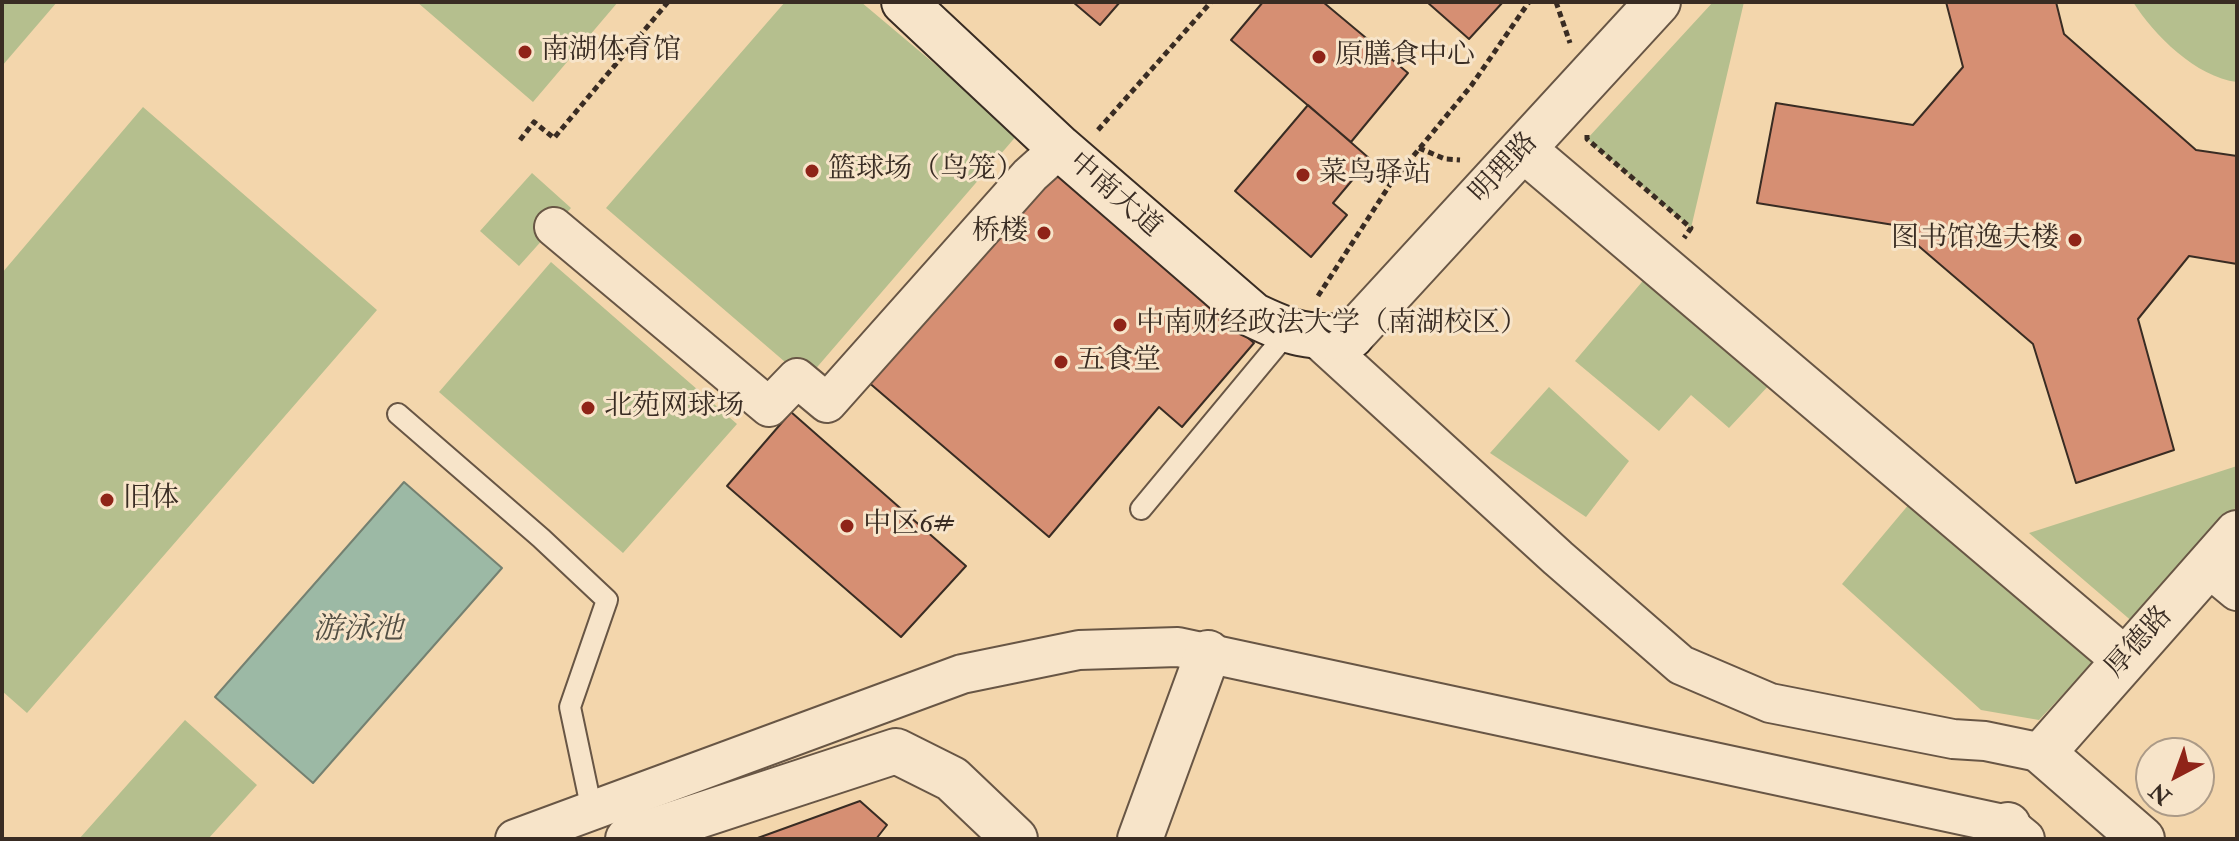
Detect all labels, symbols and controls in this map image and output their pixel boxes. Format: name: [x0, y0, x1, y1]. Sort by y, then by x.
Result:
place label: 南湖体育馆: [541, 35, 681, 69]
place label: 原膳食中心: [1335, 40, 1475, 74]
marker: 南湖体育馆: [516, 43, 534, 61]
marker: 原膳食中心: [1310, 48, 1328, 66]
street label: 明理路: [1464, 127, 1546, 211]
street label: 中南大道: [1061, 147, 1167, 245]
place label: 篮球场（鸟笼）: [828, 154, 1024, 188]
place label: 菜鸟驿站: [1319, 158, 1431, 192]
marker: 篮球场（鸟笼）: [803, 162, 821, 180]
marker: 菜鸟驿站: [1294, 166, 1312, 184]
place label: 桥楼: [972, 216, 1028, 250]
place label: 图书馆逸夫楼: [1891, 223, 2059, 257]
marker: 桥楼: [1035, 224, 1053, 242]
marker: 图书馆逸夫楼: [2066, 231, 2084, 249]
place label: 中南财经政法大学（南湖校区）: [1136, 308, 1528, 342]
marker: 中南财经政法大学（南湖校区）: [1111, 316, 1129, 334]
place label: 五食堂: [1077, 345, 1161, 379]
marker: 五食堂: [1052, 353, 1070, 371]
place label: 北苑网球场: [604, 391, 744, 425]
marker: 北苑网球场: [579, 399, 597, 417]
place label: 旧体: [123, 483, 179, 517]
marker: 旧体: [98, 491, 116, 509]
place label: 中区6#: [863, 509, 955, 543]
marker: 中区6#: [838, 517, 856, 535]
street label: 厚德路: [2099, 601, 2181, 685]
water label: 游泳池: [313, 614, 403, 650]
north arrow: [2135, 737, 2215, 817]
text: N: [2144, 777, 2177, 811]

